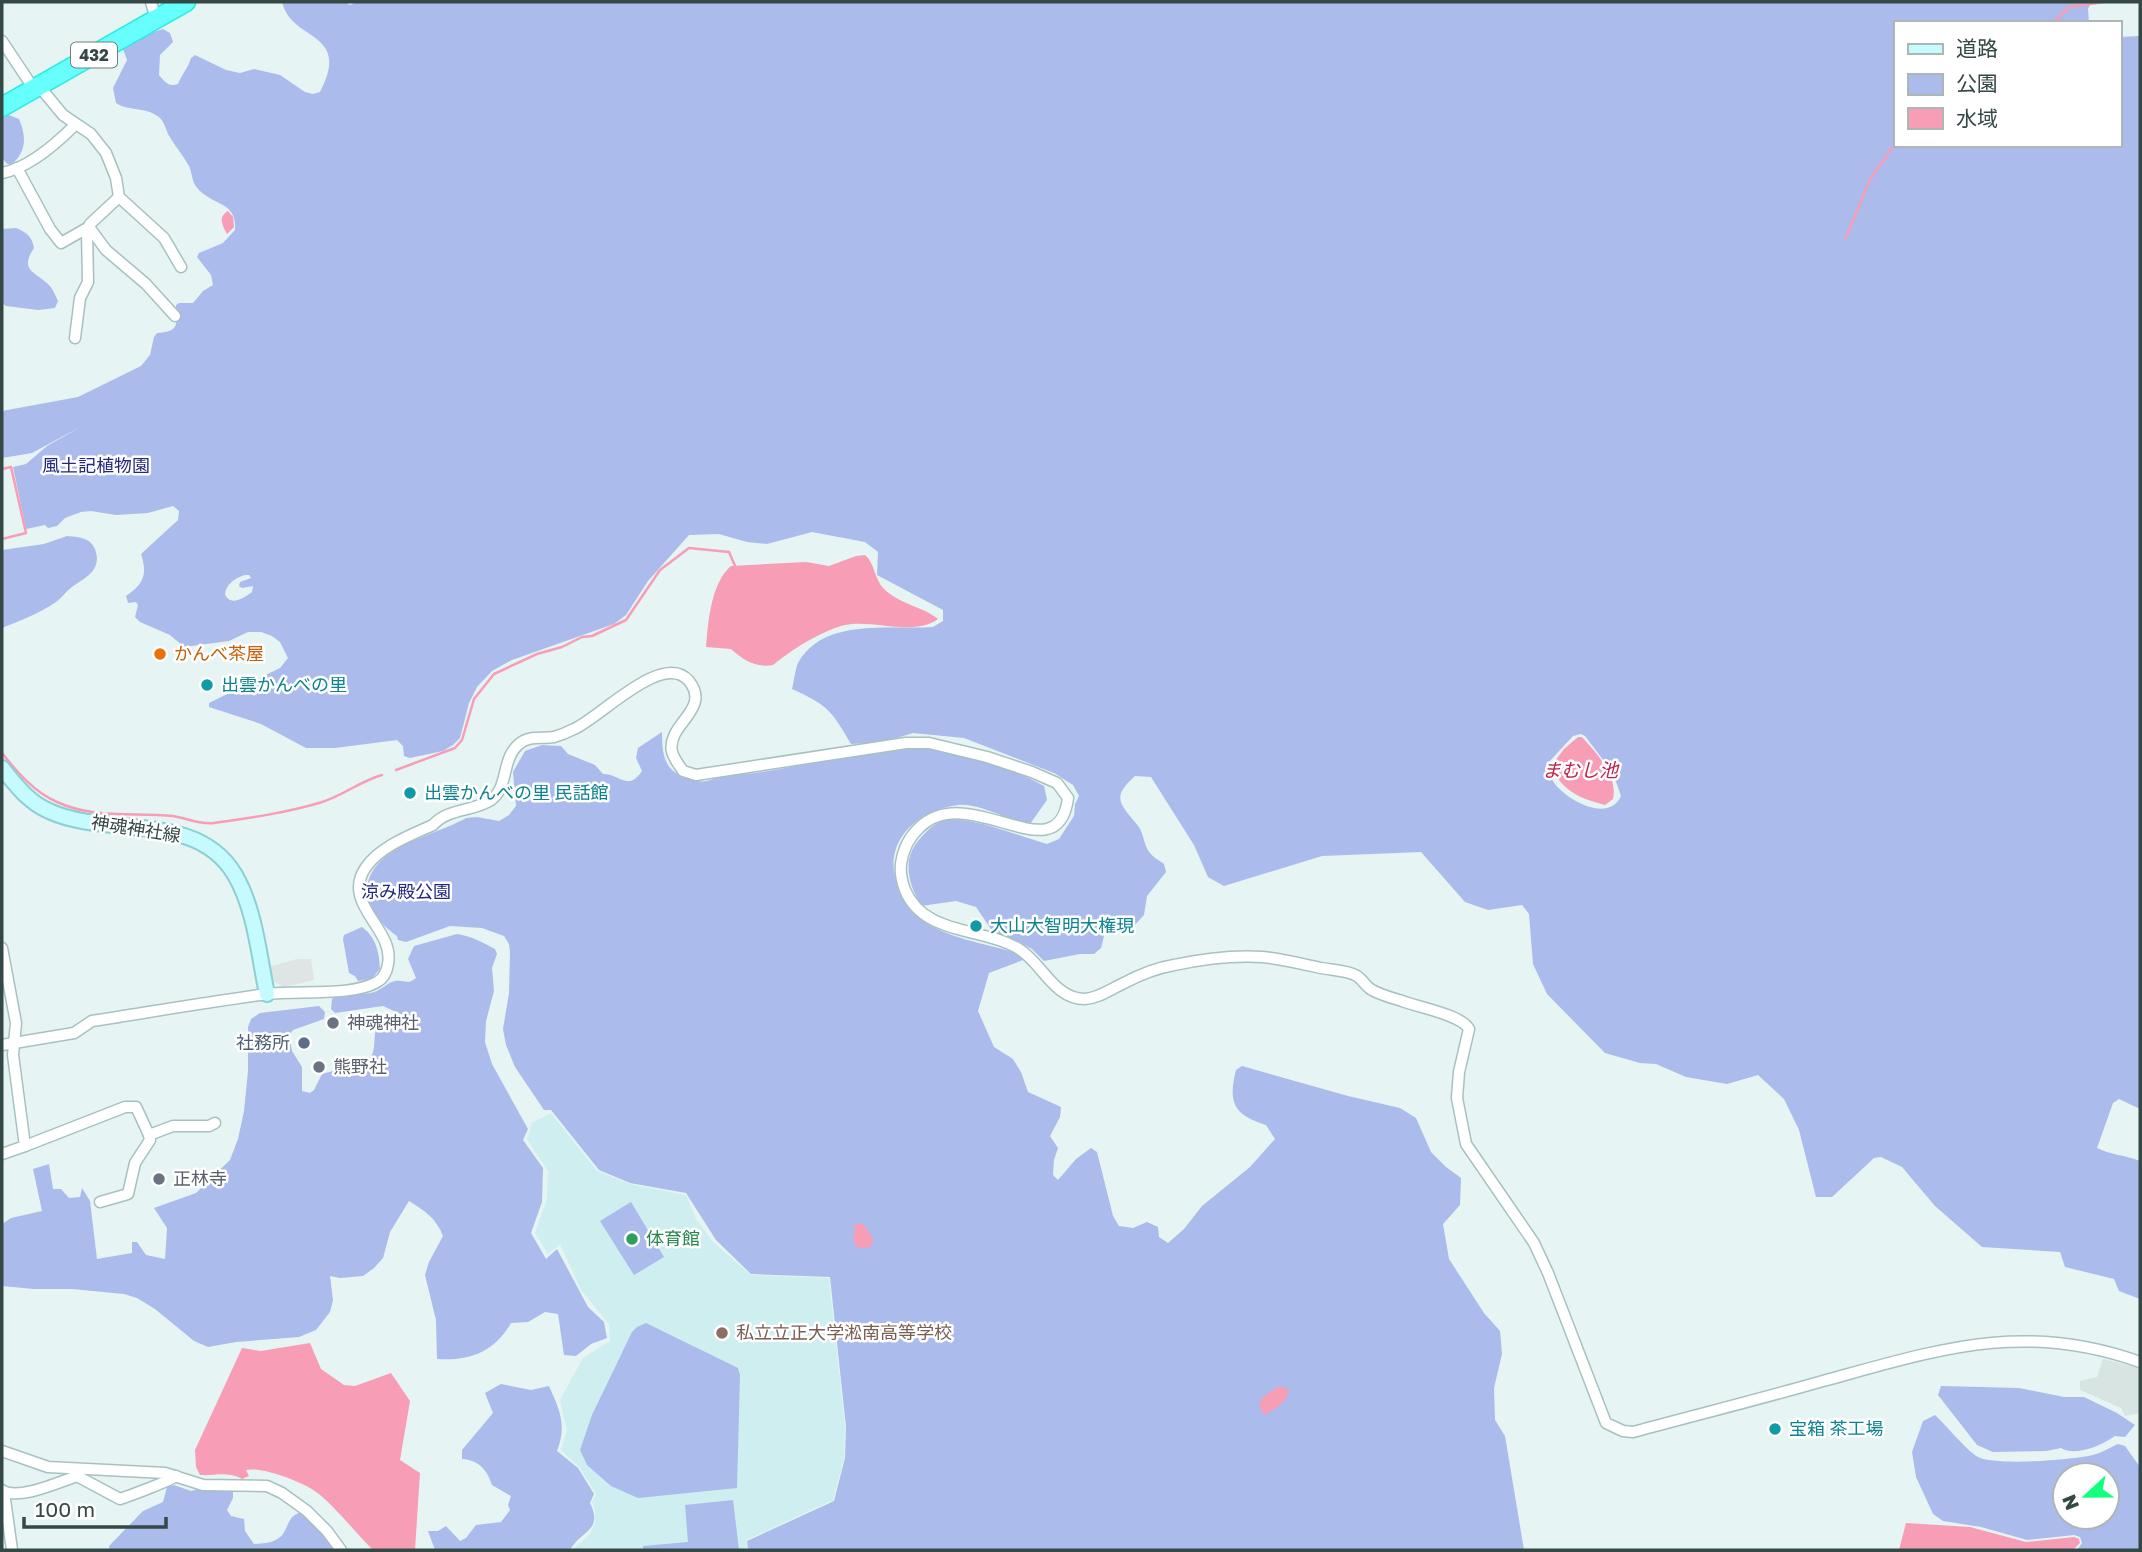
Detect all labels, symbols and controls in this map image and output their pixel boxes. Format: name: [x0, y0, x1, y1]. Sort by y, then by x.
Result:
legend: [1894, 21, 2121, 147]
text: 道路: [1956, 35, 1998, 61]
road number: 432: [71, 42, 117, 68]
text: 公園: [1956, 70, 1998, 96]
text: 水域: [1956, 105, 1998, 131]
park label: 風土記植物園: [42, 454, 150, 476]
place label: かんべ茶屋: [174, 642, 264, 664]
marker: かんべ茶屋: [152, 646, 168, 662]
place label: 出雲かんべの里: [221, 673, 347, 695]
marker: 出雲かんべの里: [199, 677, 215, 693]
water label: まむし池: [1542, 758, 1620, 781]
place label: 出雲かんべの里 民話館: [424, 781, 609, 803]
marker: 出雲かんべの里 民話館: [402, 785, 418, 801]
street label: 神魂神社線: [90, 810, 182, 846]
park label: 涼み殿公園: [361, 880, 451, 902]
place label: 大山大智明大権現: [990, 914, 1134, 936]
marker: 大山大智明大権現: [968, 918, 984, 934]
place label: 神魂神社: [347, 1011, 419, 1033]
marker: 神魂神社: [325, 1015, 341, 1031]
place label: 社務所: [236, 1031, 290, 1053]
marker: 社務所: [296, 1035, 312, 1051]
place label: 熊野社: [333, 1055, 387, 1077]
marker: 熊野社: [311, 1059, 327, 1075]
place label: 正林寺: [173, 1167, 227, 1189]
marker: 正林寺: [151, 1171, 167, 1187]
place label: 体育館: [646, 1227, 700, 1249]
marker: 体育館: [624, 1231, 640, 1247]
place label: 私立立正大学淞南高等学校: [736, 1321, 952, 1343]
marker: 私立立正大学淞南高等学校: [714, 1325, 730, 1341]
place label: 宝箱 茶工場: [1789, 1417, 1884, 1439]
marker: 宝箱 茶工場: [1767, 1421, 1783, 1437]
north arrow: [2051, 1461, 2121, 1531]
scale bar: [24, 1486, 166, 1530]
text: N: [2056, 1492, 2083, 1514]
text: 100 m: [35, 1496, 95, 1522]

